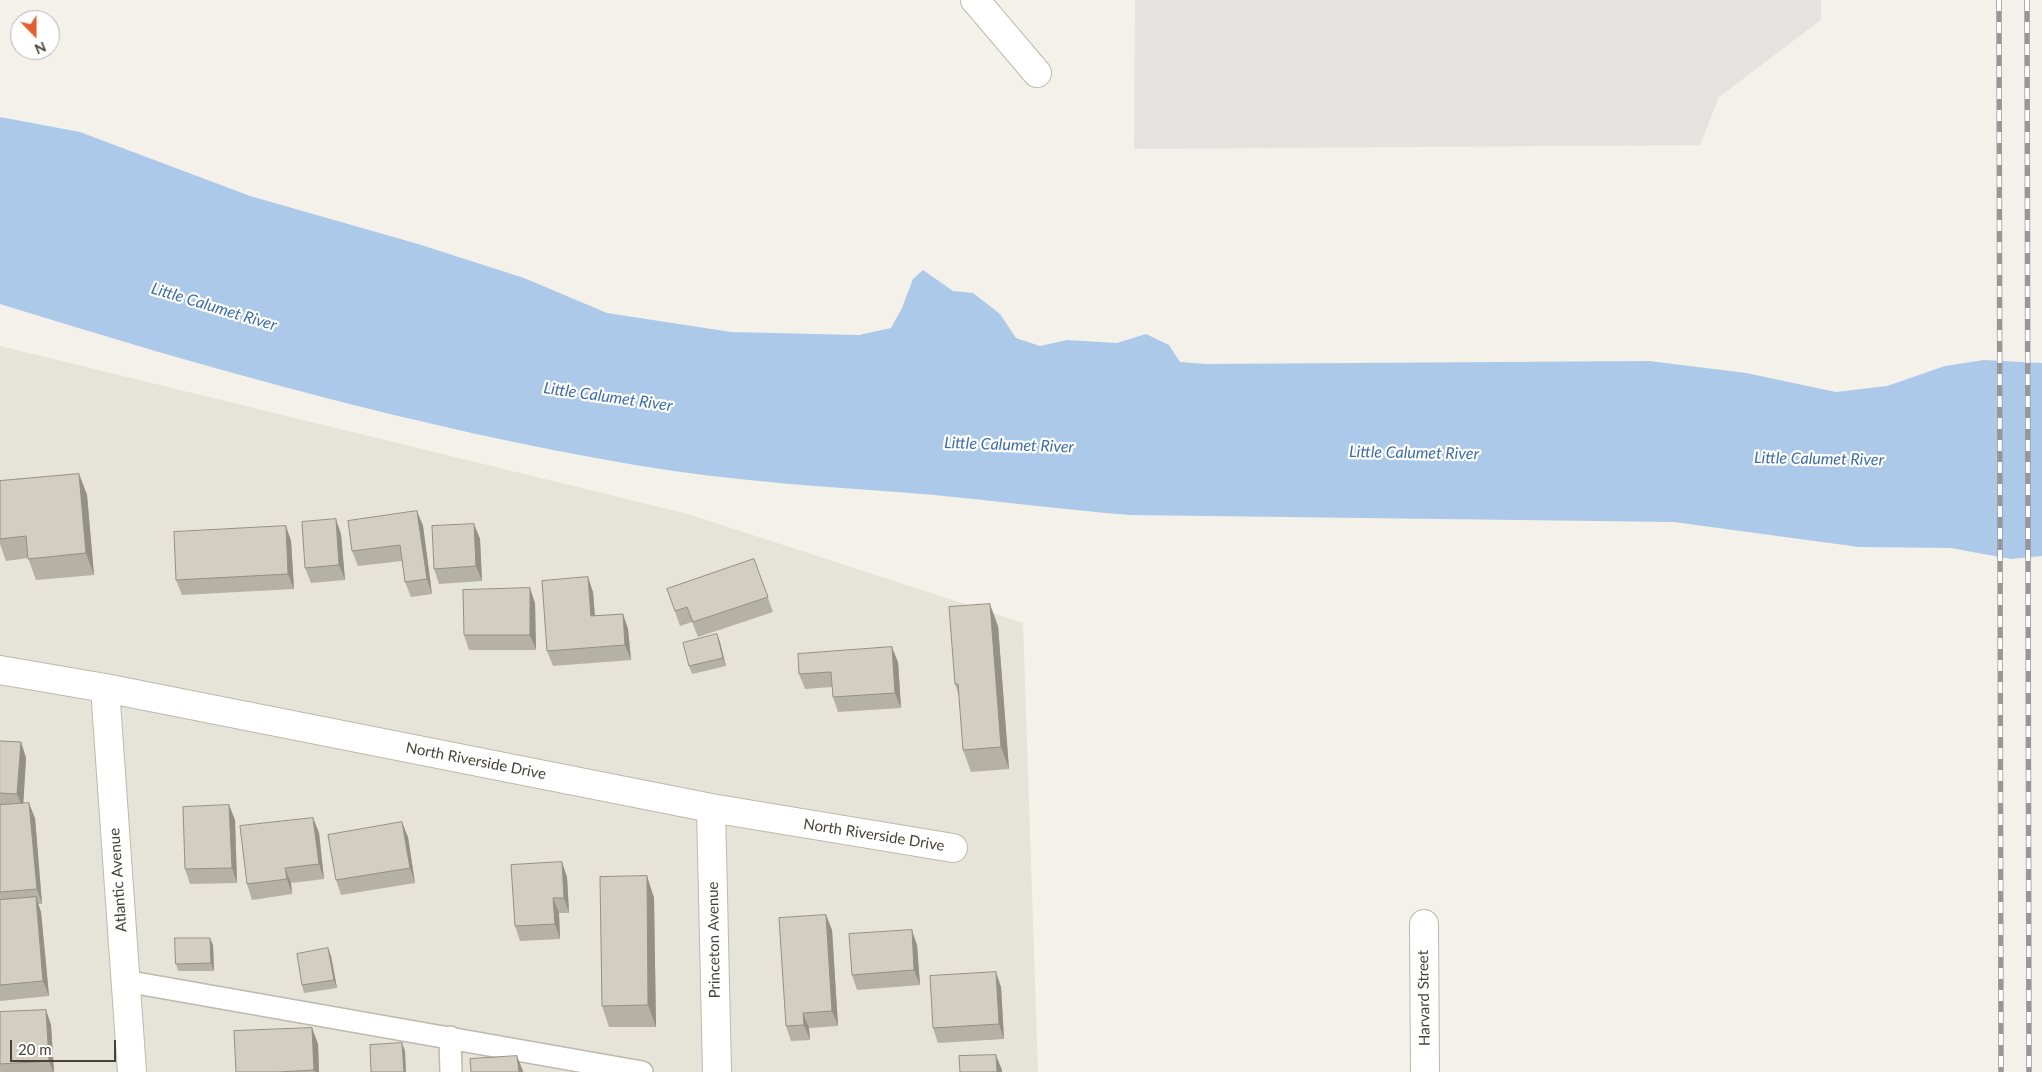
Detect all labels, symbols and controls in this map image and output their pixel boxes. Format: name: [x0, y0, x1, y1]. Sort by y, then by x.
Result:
north arrow: [10, 10, 60, 60]
text: N: [32, 39, 49, 58]
water label: Little Calumet River: [149, 279, 279, 335]
water label: Little Calumet River: [542, 378, 674, 416]
water label: Little Calumet River: [944, 433, 1074, 457]
water label: Little Calumet River: [1349, 442, 1479, 464]
water label: Little Calumet River: [1754, 448, 1884, 470]
street label: North Riverside Drive: [404, 739, 548, 783]
street label: North Riverside Drive: [802, 815, 946, 855]
street label: Atlantic Avenue: [105, 827, 131, 933]
street label: Princeton Avenue: [704, 881, 724, 999]
street label: Harvard Street: [1414, 950, 1434, 1046]
scale bar: [12, 1030, 119, 1062]
text: 20 m: [18, 1040, 52, 1058]

